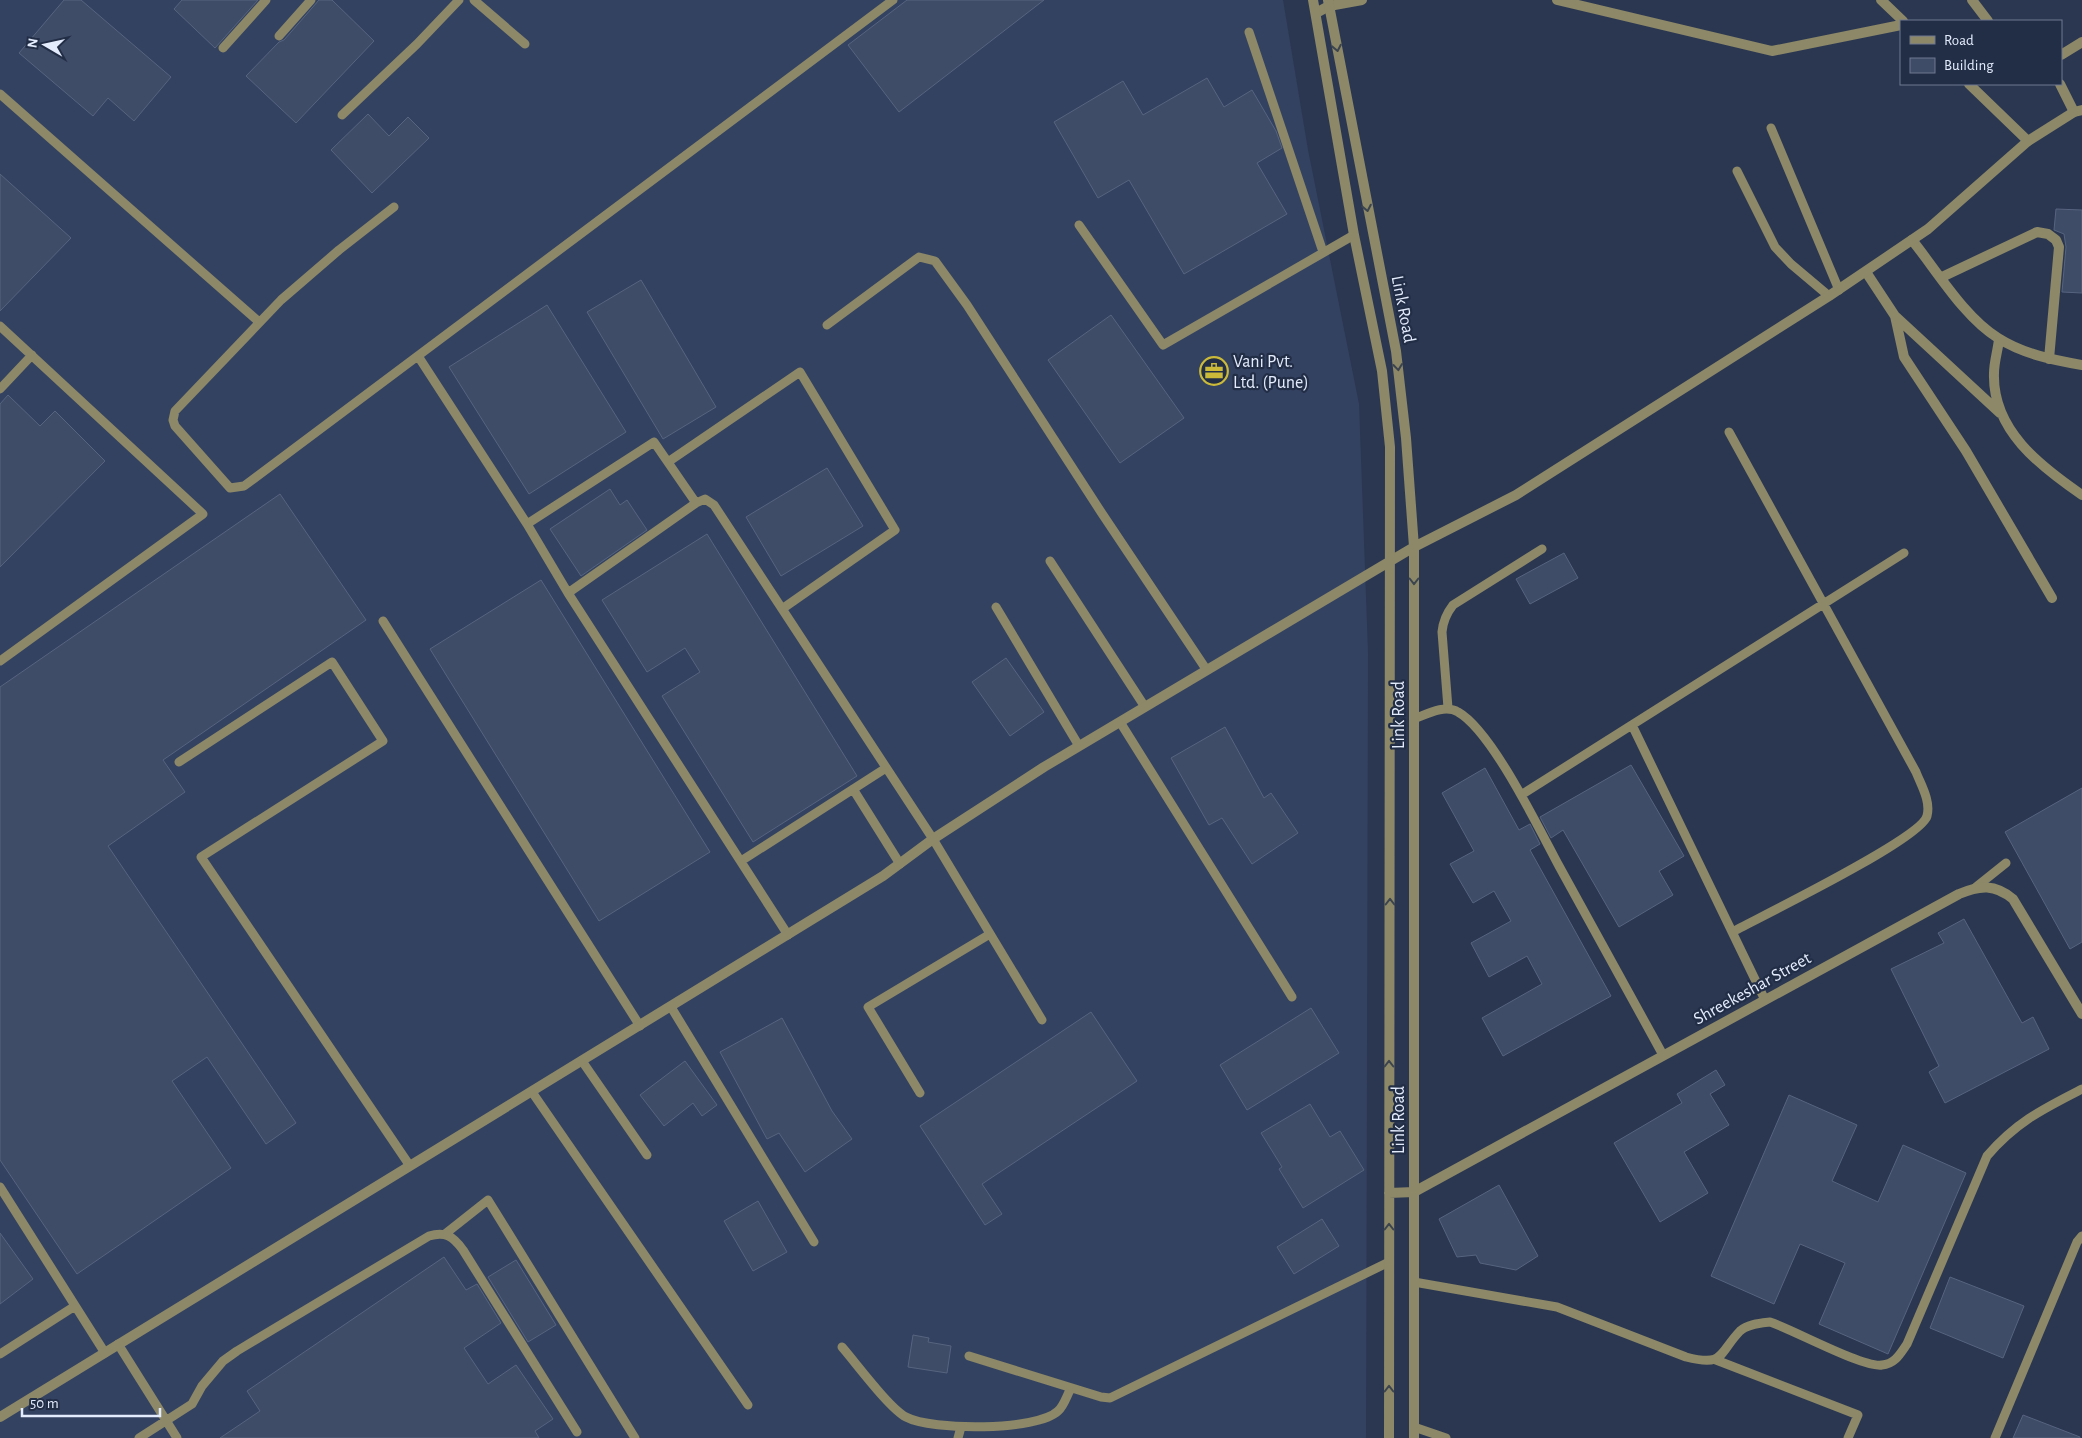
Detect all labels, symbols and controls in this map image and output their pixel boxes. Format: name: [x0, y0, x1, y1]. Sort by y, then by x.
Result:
north arrow: [20, 20, 70, 70]
legend: [1900, 20, 2062, 85]
text: Road: [1944, 33, 1974, 48]
text: N: [25, 37, 41, 49]
one-way arrow: [1332, 43, 1342, 52]
text: Building: [1944, 58, 1994, 73]
one-way arrow: [1361, 203, 1372, 212]
street label: Link Road: [1388, 274, 1418, 344]
place label: Vani Pvt. Ltd. (Pune): [1233, 353, 1309, 392]
office icon: Vani Pvt. Ltd. (Pune): [1199, 356, 1229, 386]
one-way arrow: [1392, 363, 1403, 371]
one-way arrow: [1409, 578, 1419, 586]
street label: Link Road: [1390, 681, 1408, 749]
one-way arrow: [1384, 898, 1395, 906]
street label: Shreekeshar Street: [1691, 949, 1815, 1029]
one-way arrow: [1384, 1060, 1394, 1068]
street label: Link Road: [1390, 1086, 1408, 1154]
one-way arrow: [1384, 1223, 1394, 1230]
one-way arrow: [1384, 1385, 1394, 1393]
scale bar: [22, 1386, 160, 1418]
text: 50 m: [30, 1396, 59, 1411]

